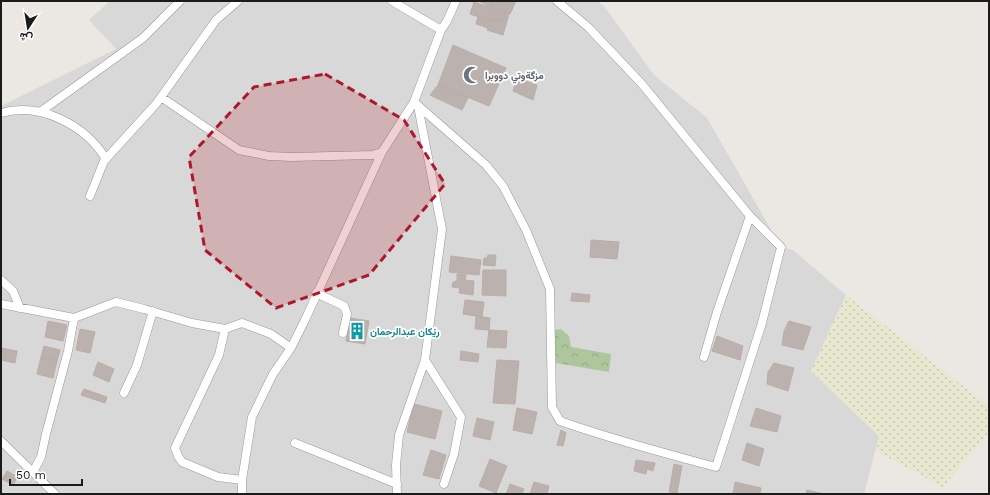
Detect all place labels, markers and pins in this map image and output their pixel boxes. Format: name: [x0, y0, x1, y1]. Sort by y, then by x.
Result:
mosque icon: مزگةوتي دووبرا: [462, 65, 482, 85]
place label: مزگةوتي دووبرا: [485, 70, 544, 84]
building icon: رێكان عبدالرحمان: [347, 321, 367, 341]
place label: رێكان عبدالرحمان: [370, 326, 440, 338]

